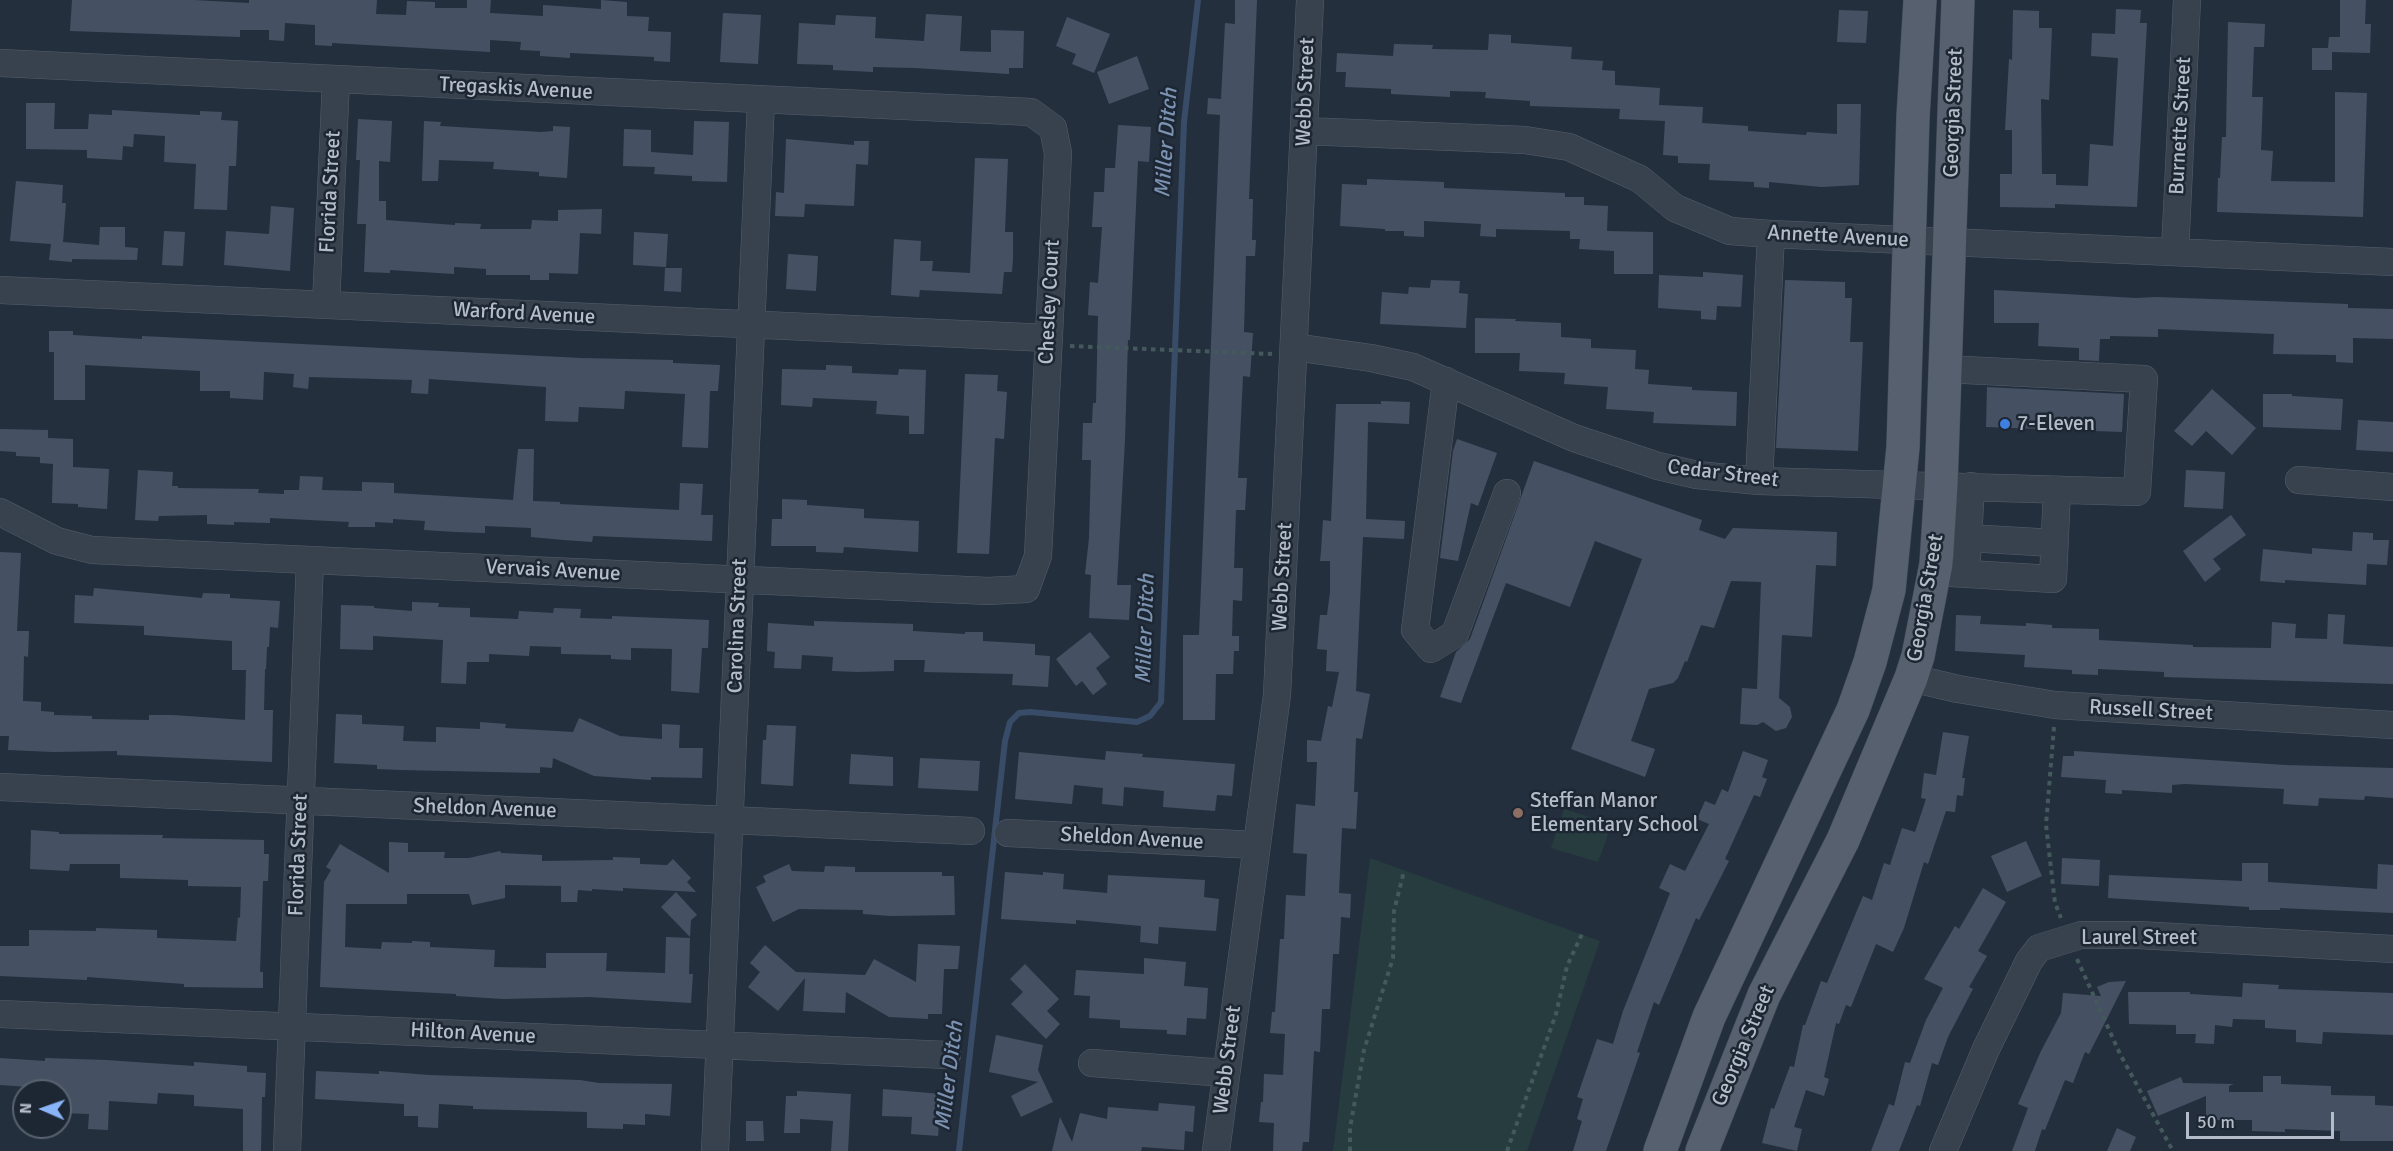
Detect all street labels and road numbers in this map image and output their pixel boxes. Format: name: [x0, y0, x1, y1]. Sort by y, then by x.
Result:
street label: Webb Street: [1292, 37, 1320, 147]
street label: Georgia Street: [1939, 48, 1969, 178]
street label: Burnette Street: [2165, 56, 2197, 196]
street label: Tregaskis Avenue: [439, 72, 593, 106]
street label: Florida Street: [315, 130, 347, 254]
street label: Annette Avenue: [1767, 221, 1909, 253]
street label: Chesley Court: [1034, 239, 1066, 365]
street label: Warford Avenue: [452, 298, 596, 330]
street label: Cedar Street: [1666, 455, 1780, 493]
street label: Webb Street: [1268, 522, 1298, 632]
street label: Georgia Street: [1902, 532, 1950, 664]
street label: Vervais Avenue: [485, 555, 621, 587]
street label: Carolina Street: [723, 558, 753, 694]
street label: Russell Street: [2088, 695, 2214, 727]
street label: Florida Street: [284, 793, 314, 917]
street label: Sheldon Avenue: [413, 794, 557, 824]
street label: Sheldon Avenue: [1060, 823, 1204, 855]
street label: Laurel Street: [2081, 925, 2197, 951]
street label: Georgia Street: [1707, 982, 1781, 1110]
street label: Webb Street: [1209, 1004, 1247, 1116]
street label: Hilton Avenue: [410, 1018, 536, 1050]

